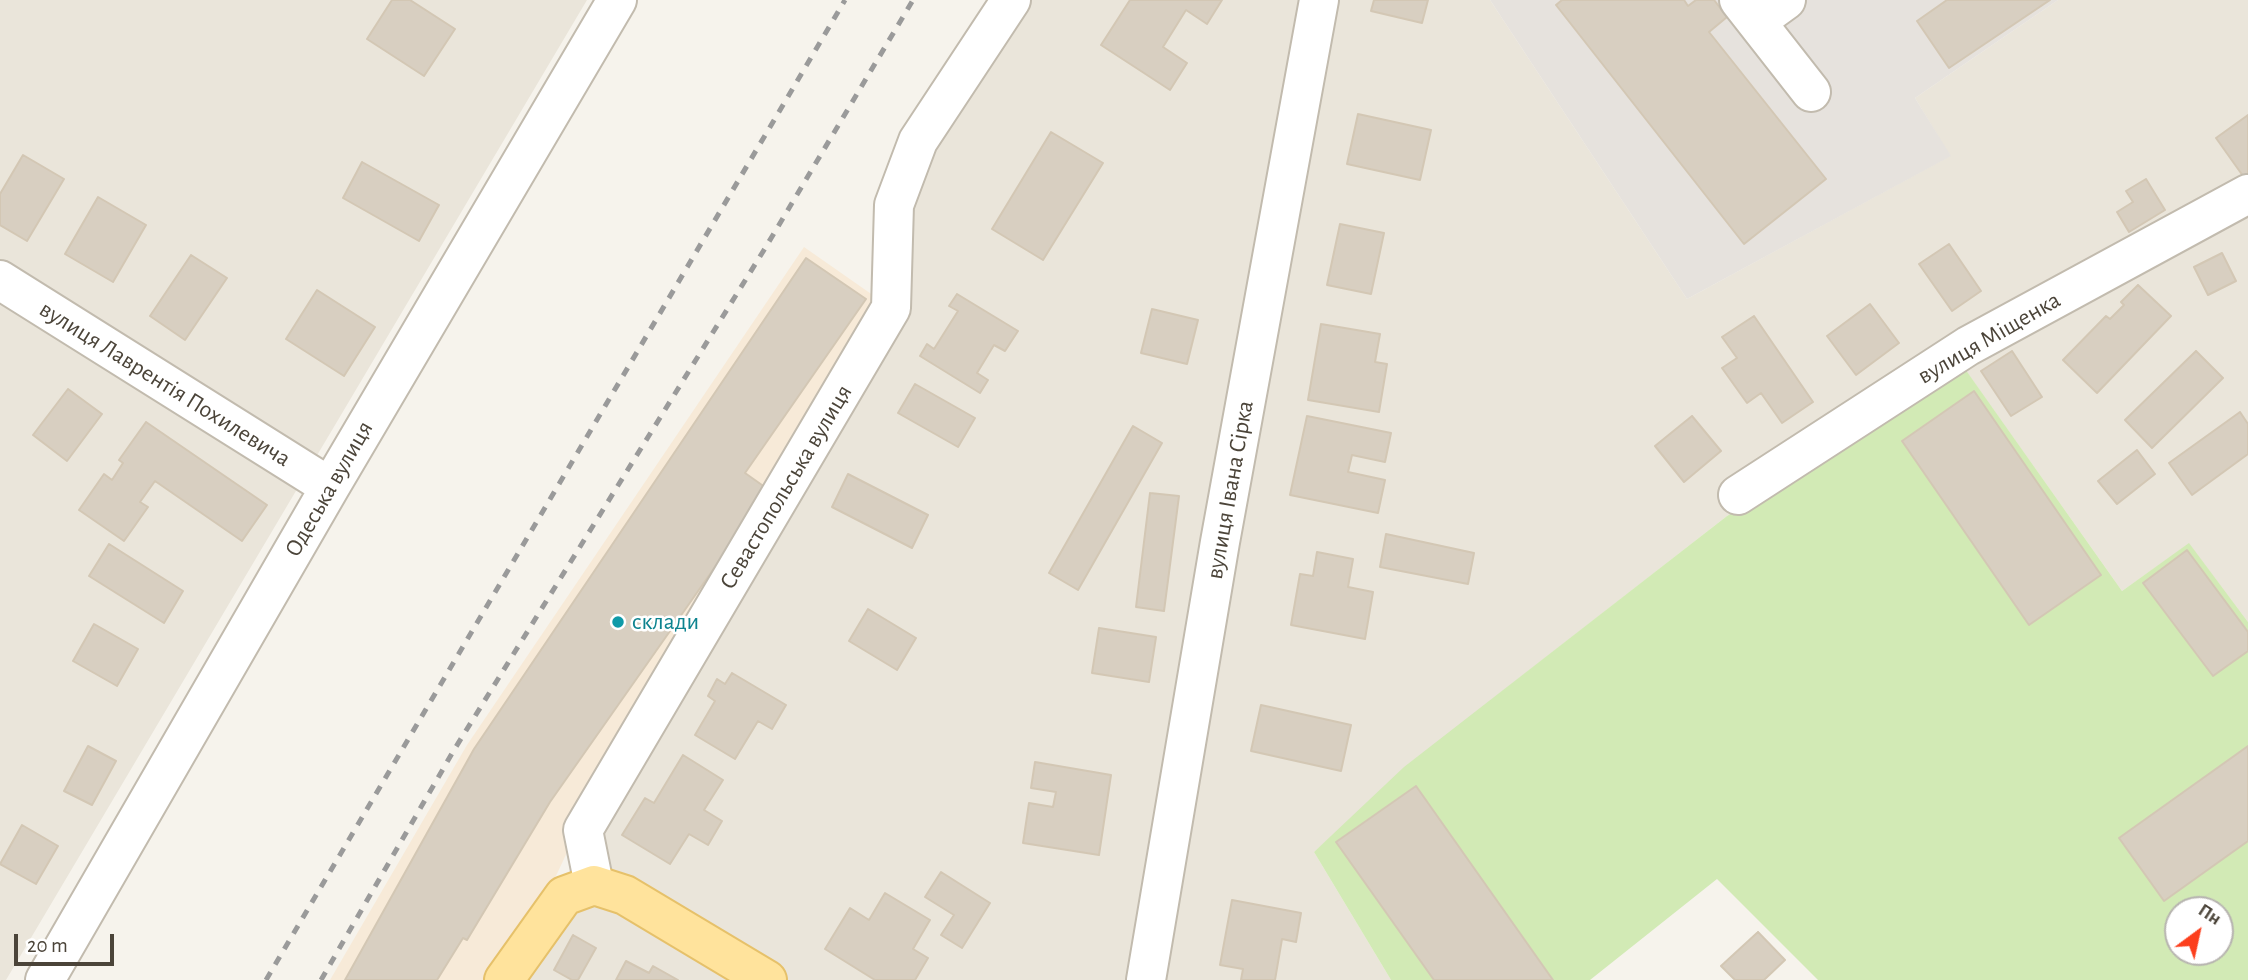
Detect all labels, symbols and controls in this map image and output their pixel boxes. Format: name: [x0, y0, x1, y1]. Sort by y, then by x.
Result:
street label: вулиця Міщенка: [1913, 286, 2065, 390]
street label: вулиця Лаврентія Похилевича: [34, 295, 296, 473]
street label: Севастопольська вулиця: [713, 379, 859, 595]
street label: вулиця Івана Сірка: [1200, 398, 1260, 582]
street label: Одеська вулиця: [279, 416, 379, 562]
place label: склади: [632, 608, 699, 636]
marker: склади: [610, 614, 626, 630]
north arrow: [2164, 896, 2234, 966]
text: Пн: [2195, 900, 2225, 929]
scale bar: [18, 920, 117, 964]
text: 20 m: [27, 935, 68, 956]

